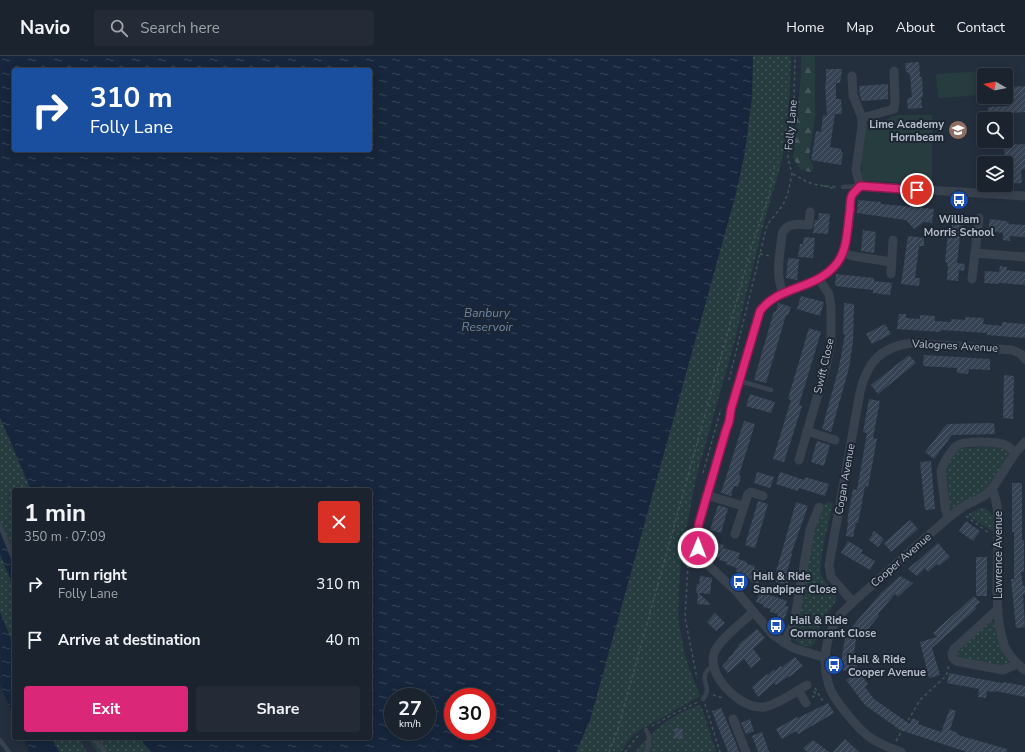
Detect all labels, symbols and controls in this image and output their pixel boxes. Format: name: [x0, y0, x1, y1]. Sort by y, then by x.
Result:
search box: [94, 10, 374, 46]
text: Navio: [20, 15, 70, 41]
icon: search: [108, 17, 130, 39]
text: Search here: [140, 18, 220, 38]
text: Home: [786, 18, 824, 37]
text: Map: [846, 18, 874, 37]
text: About: [896, 18, 935, 37]
text: Contact: [957, 18, 1005, 37]
north arrow: [977, 68, 1013, 104]
map controls: [977, 68, 1013, 192]
text: 310 m: [90, 79, 173, 117]
icon: right: [24, 84, 76, 136]
street label: Folly Lane: [781, 99, 801, 151]
button: search: [977, 112, 1013, 148]
text: Folly Lane: [90, 115, 173, 139]
place label: Lime Academy Hornbeam: [869, 117, 944, 145]
school or university icon: Lime Academy Hornbeam: [947, 119, 969, 141]
button: layers: [977, 156, 1013, 192]
pin: [900, 173, 934, 207]
icon: arrive: [906, 179, 928, 201]
bus stop icon: William Morris School: [948, 189, 970, 211]
place label: William Morris School: [924, 212, 995, 240]
water label: Banbury Reservoir: [462, 305, 513, 335]
street label: Valognes Avenue: [911, 336, 999, 356]
street label: Swift Close: [810, 337, 838, 395]
street label: Cogan Avenue: [831, 442, 859, 516]
text: 1 min: [24, 497, 86, 529]
button: close: [318, 501, 360, 543]
street label: Lawrence Avenue: [991, 511, 1006, 599]
position arrow: [677, 527, 719, 569]
text: 350 m · 07:09: [24, 528, 106, 546]
street label: Cooper Avenue: [868, 529, 935, 590]
text: Turn right: [58, 565, 127, 585]
place label: Hail & Ride Sandpiper Close: [753, 569, 837, 597]
bus stop icon: Hail & Ride Sandpiper Close: [728, 571, 750, 593]
icon: right: [24, 573, 46, 595]
text: 310 m: [316, 574, 360, 594]
text: Folly Lane: [58, 585, 118, 603]
place label: Hail & Ride Cormorant Close: [790, 613, 876, 641]
bus stop icon: Hail & Ride Cormorant Close: [765, 615, 787, 637]
icon: arrive: [24, 629, 46, 651]
text: Arrive at destination: [58, 630, 201, 650]
text: 40 m: [325, 630, 360, 650]
place label: Hail & Ride Cooper Avenue: [848, 652, 926, 680]
bus stop icon: Hail & Ride Cooper Avenue: [823, 654, 845, 676]
button: Exit: [24, 686, 188, 732]
button: Share: [196, 686, 360, 732]
speed limit sign: 30: [444, 688, 496, 740]
text: 27: [398, 695, 422, 722]
text: km/h: [399, 717, 421, 731]

